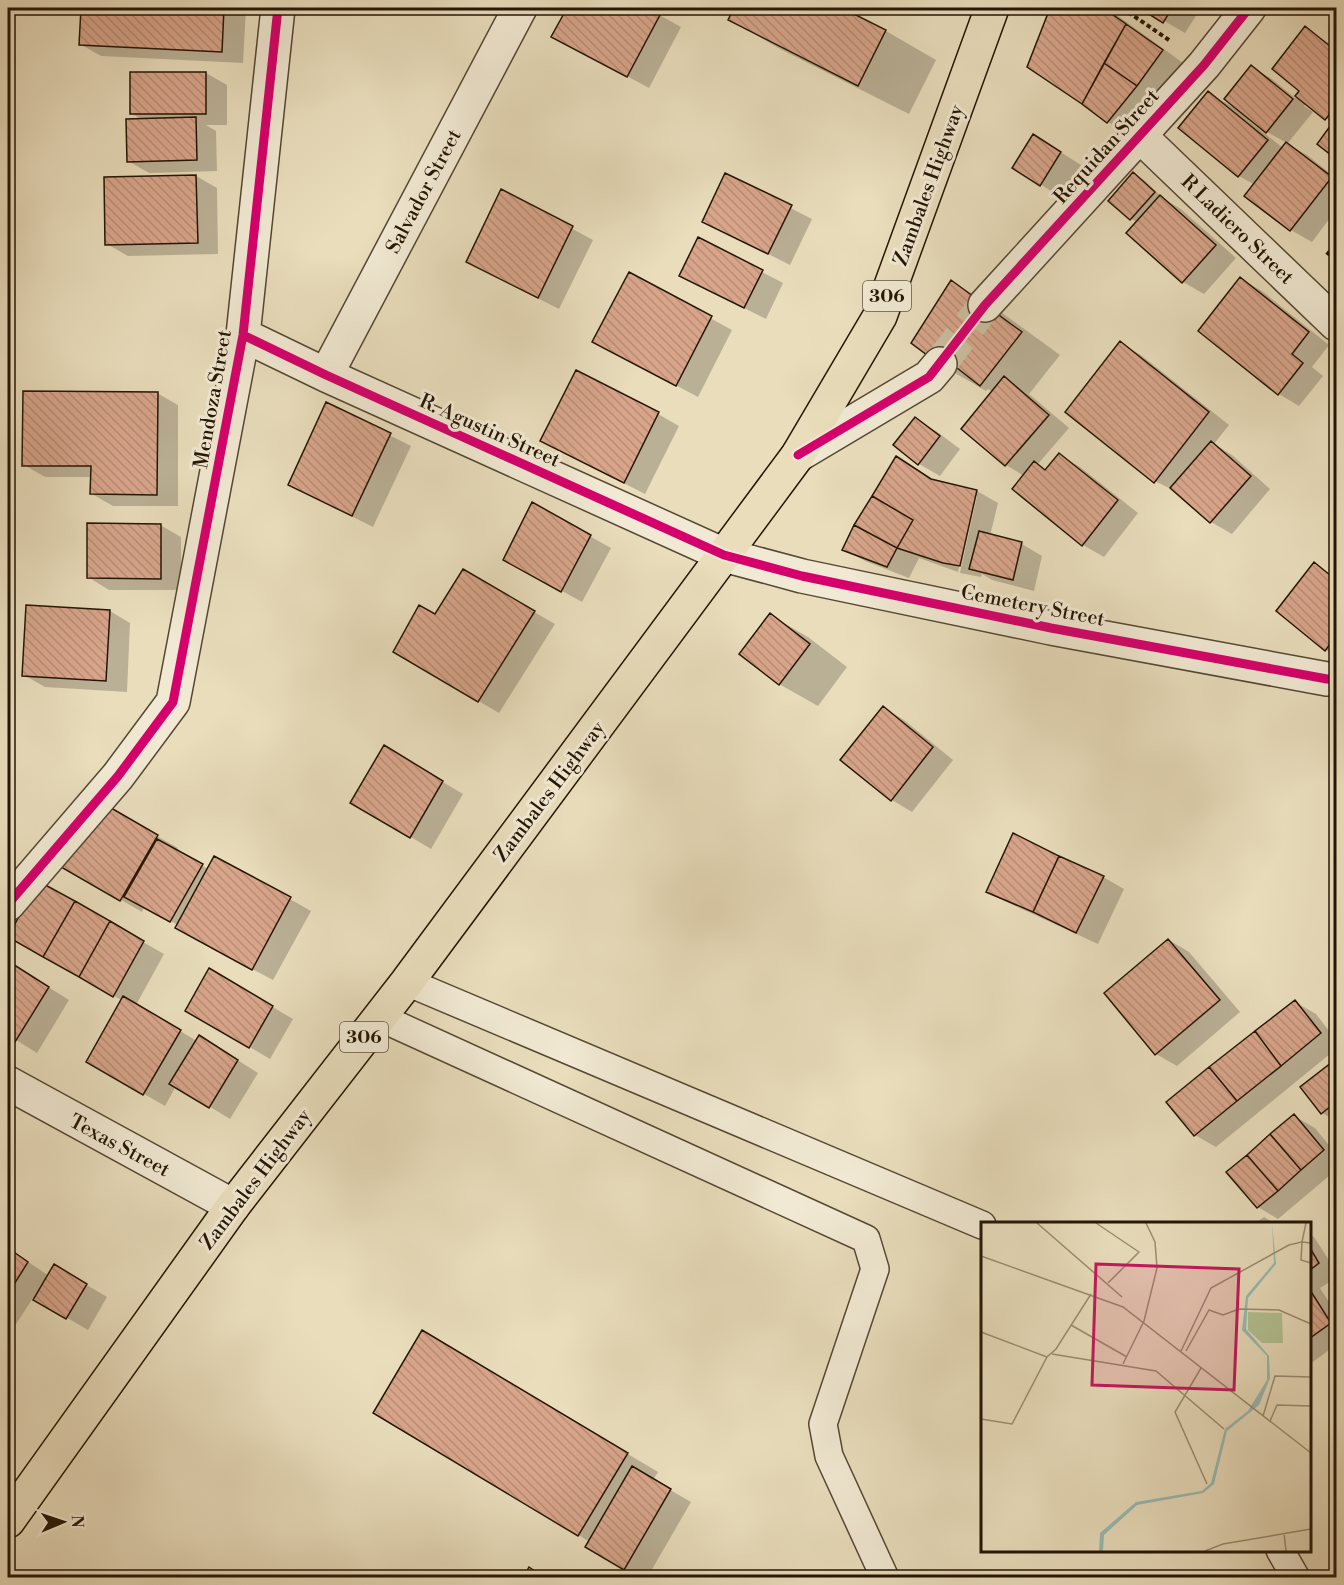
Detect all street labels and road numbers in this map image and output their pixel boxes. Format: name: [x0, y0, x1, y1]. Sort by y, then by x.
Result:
street label: Requidan Street: [1049, 84, 1165, 210]
street label: Zambales Highway: [889, 101, 970, 269]
street label: Salvador Street: [381, 125, 468, 258]
street label: R Ladiero Street: [1175, 170, 1299, 290]
road number: 306: [863, 281, 911, 311]
street label: Mendoza Street: [189, 328, 238, 471]
street label: R. Agustin Street: [415, 389, 564, 474]
street label: Cemetery Street: [959, 580, 1107, 633]
street label: Zambales Highway: [489, 716, 611, 867]
road number: 306: [340, 1022, 388, 1052]
street label: Zambales Highway: [195, 1104, 317, 1255]
street label: Texas Street: [65, 1109, 174, 1183]

